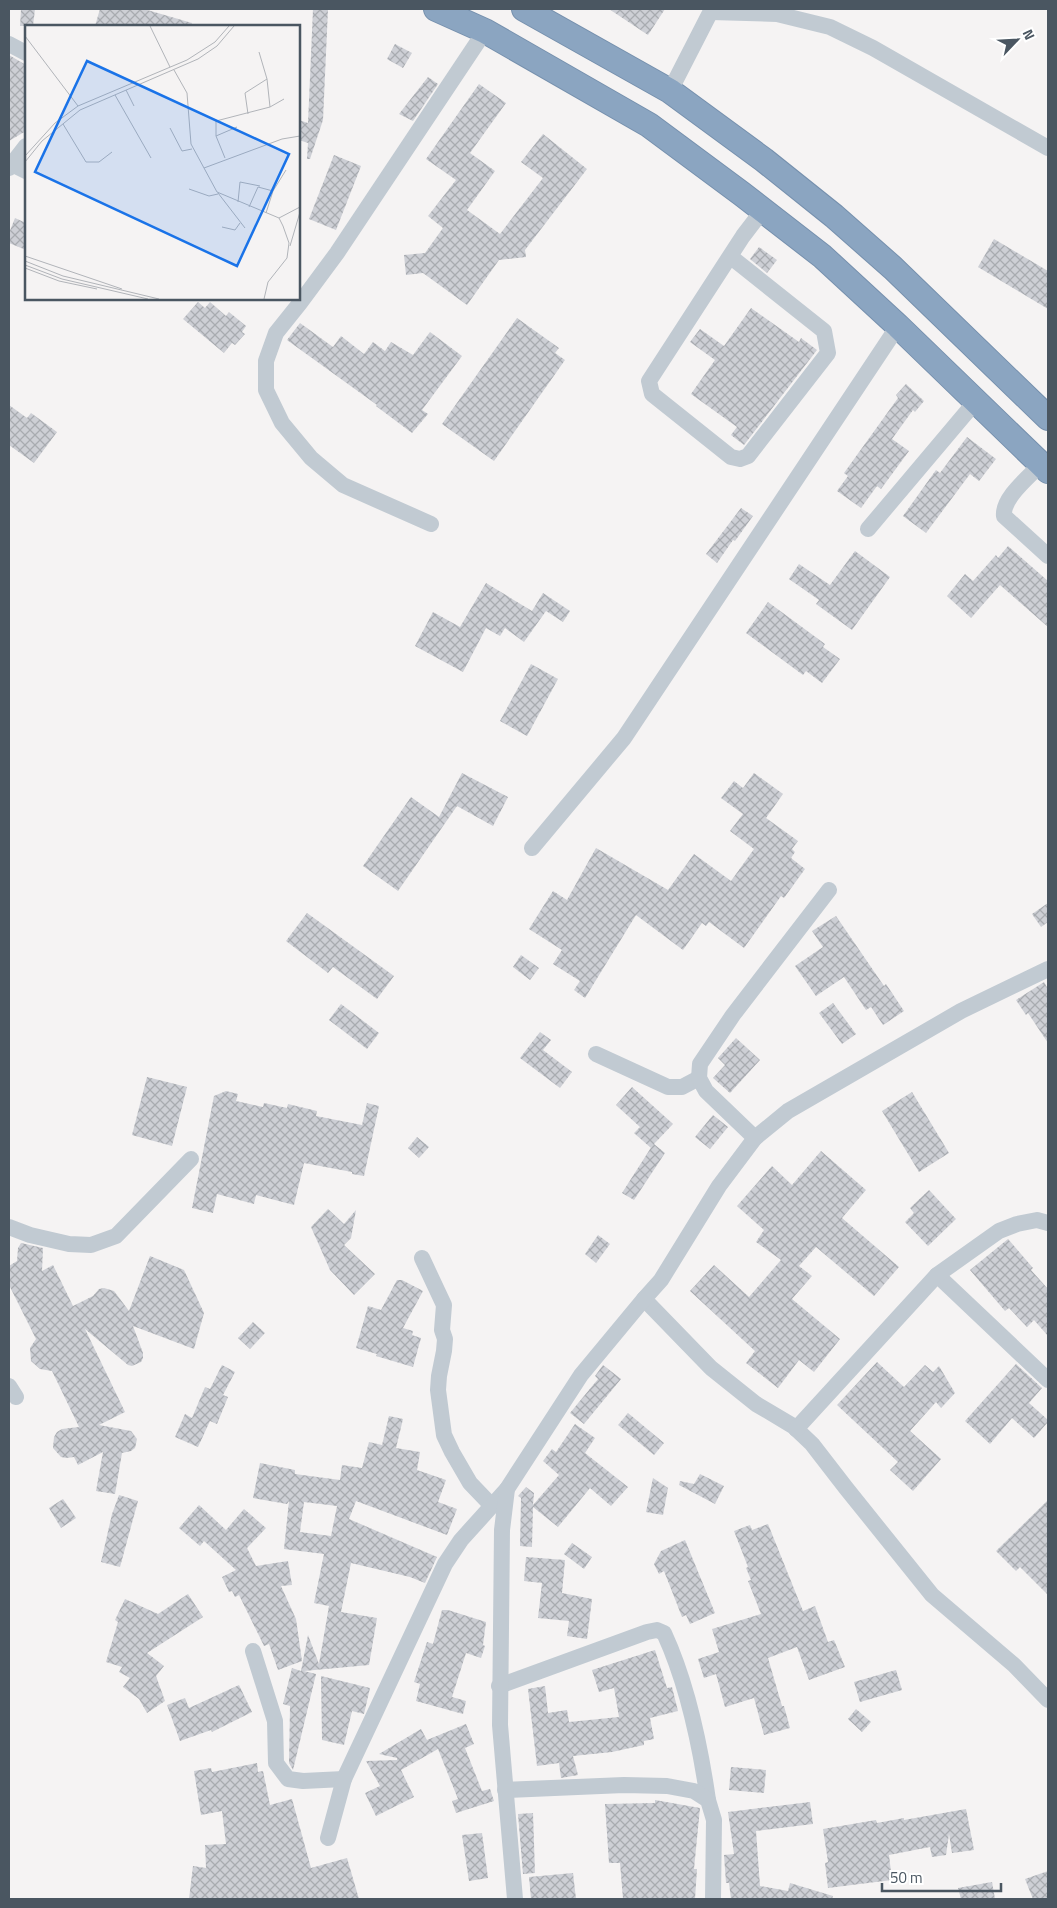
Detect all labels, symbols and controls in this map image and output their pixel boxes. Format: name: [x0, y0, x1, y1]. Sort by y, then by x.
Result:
north arrow: [992, 15, 1042, 65]
inset map: [25, 25, 300, 300]
text: N: [1018, 25, 1041, 43]
scale bar: [882, 1860, 1001, 1892]
text: 50 m: [890, 1866, 923, 1889]

